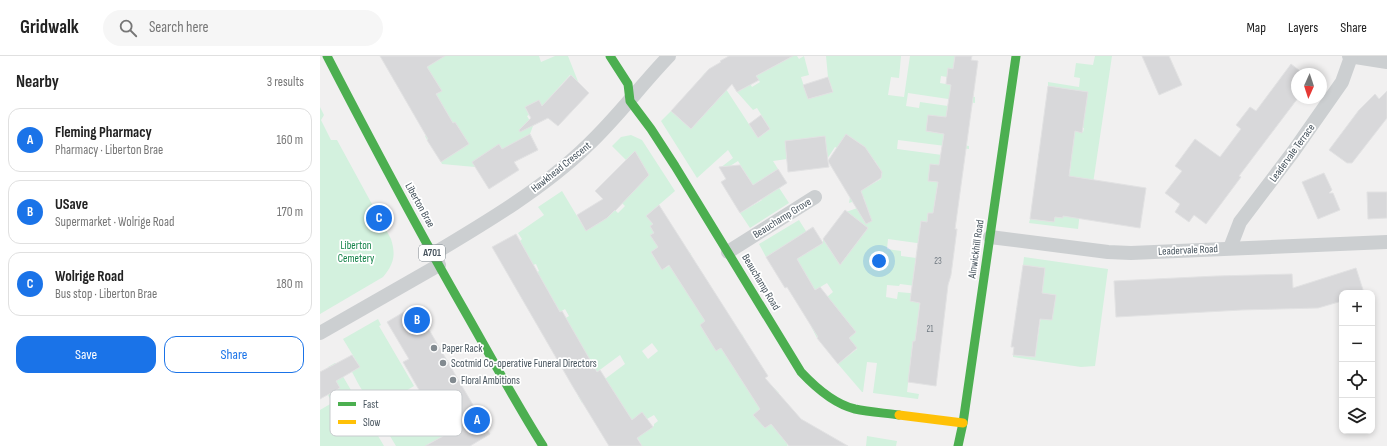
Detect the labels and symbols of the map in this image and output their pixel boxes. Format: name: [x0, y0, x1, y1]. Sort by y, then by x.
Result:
north arrow: [1291, 68, 1327, 104]
street label: Leadervale Terrace: [1267, 121, 1317, 185]
street label: Hawkhead Crescent: [528, 138, 594, 195]
street label: Liberton Brae: [402, 180, 438, 230]
street label: Beauchamp Grove: [750, 195, 814, 241]
pin: C: [366, 203, 392, 233]
street label: Alnwickhill Road: [965, 218, 987, 280]
park label: Liberton Cemetery: [338, 239, 375, 265]
street label: Leadervale Road: [1158, 242, 1219, 258]
road number: A701: [419, 245, 445, 261]
your location: [869, 251, 889, 271]
street label: Beauchamp Road: [739, 252, 783, 313]
house number: 23: [934, 256, 942, 267]
pin: B: [404, 305, 430, 335]
house number: 21: [927, 324, 934, 335]
place label: Paper Rack: [442, 342, 483, 355]
marker: Paper Rack: [429, 343, 439, 353]
place label: Scotmid Co-operative Funeral Directors: [451, 357, 597, 370]
marker: Scotmid Co-operative Funeral Directors: [438, 358, 448, 368]
place label: Floral Ambitions: [461, 374, 520, 387]
marker: Floral Ambitions: [448, 375, 458, 385]
legend: [330, 390, 462, 436]
text: Fast: [363, 398, 379, 411]
pin: A: [464, 405, 490, 435]
text: Slow: [363, 416, 380, 429]

